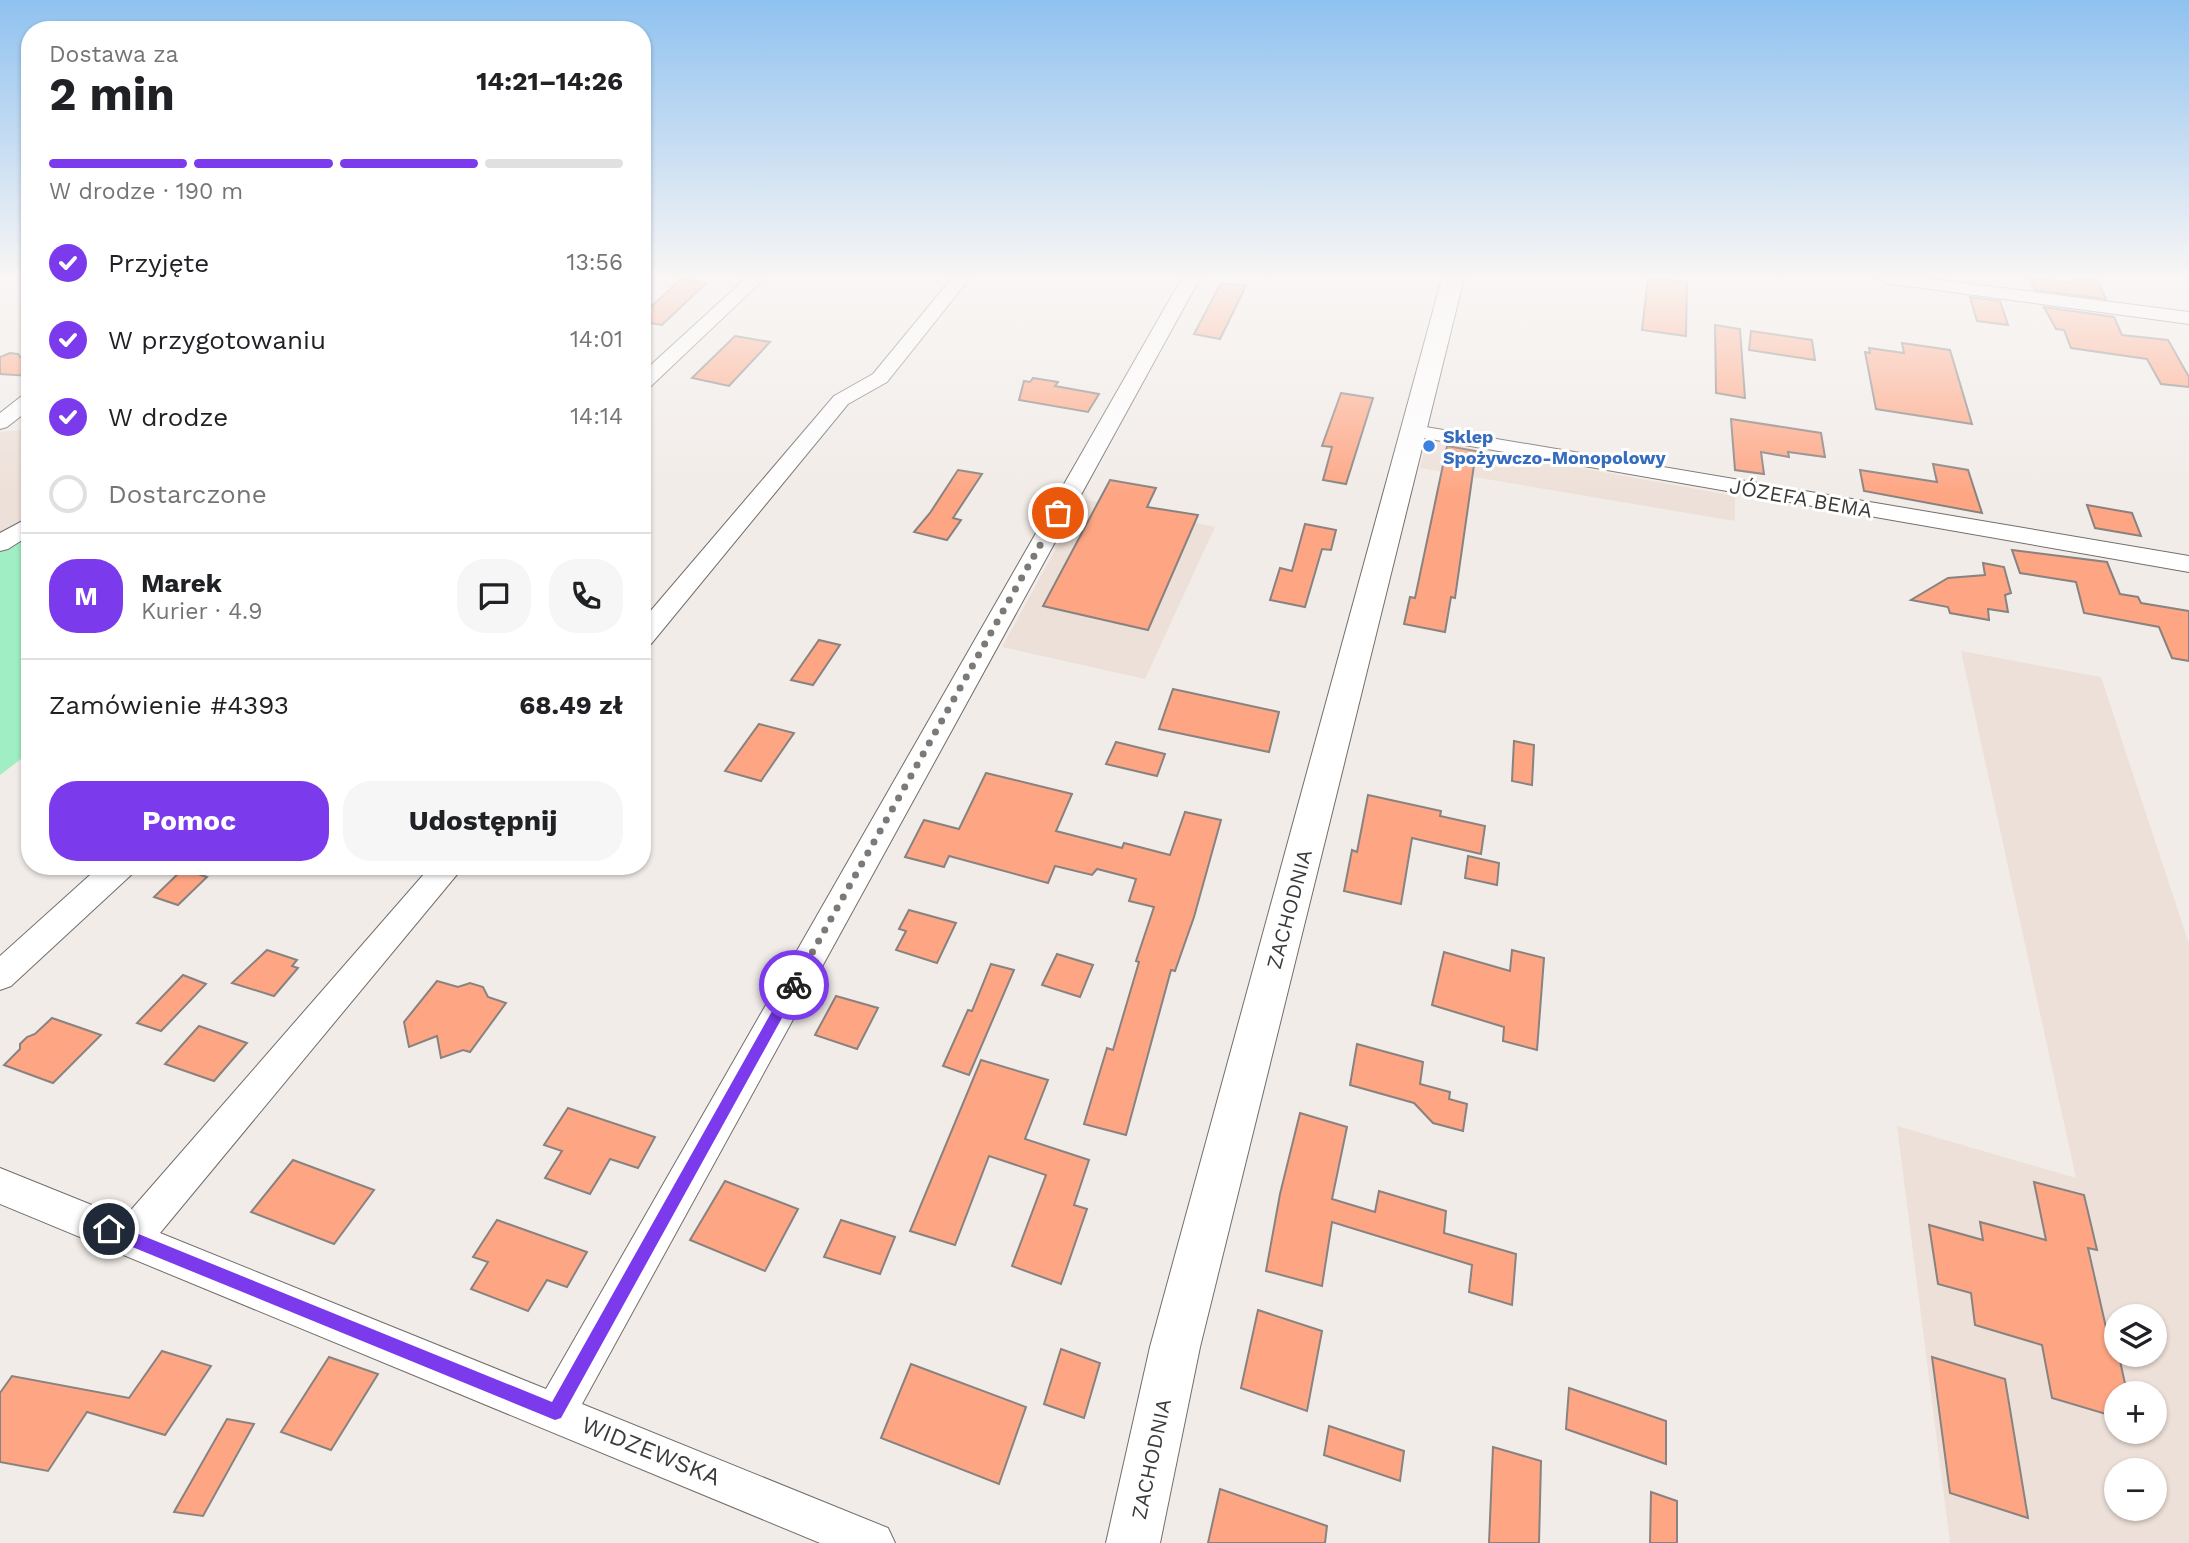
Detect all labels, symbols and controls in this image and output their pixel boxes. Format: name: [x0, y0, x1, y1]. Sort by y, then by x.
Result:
text: Dostawa za: [49, 41, 179, 68]
text: 14:21–14:26: [476, 66, 623, 96]
text: 2 min: [49, 67, 175, 121]
text: W drodze · 190 m: [49, 178, 243, 205]
icon: check: [49, 244, 87, 282]
text: Przyjęte: [108, 248, 209, 278]
text: 13:56: [566, 249, 623, 276]
icon: check: [49, 321, 87, 359]
text: W przygotowaniu: [108, 325, 326, 355]
text: 14:01: [570, 326, 623, 353]
icon: check: [49, 398, 87, 436]
text: W drodze: [108, 402, 228, 432]
text: 14:14: [570, 403, 623, 430]
place label: Sklep Spożywczo-Monopolowy: [1443, 426, 1666, 468]
marker: Sklep Spożywczo-Monopolowy: [1421, 438, 1437, 454]
street label: JÓZEFA BEMA: [1728, 473, 1874, 523]
text: Dostarczone: [108, 479, 267, 509]
pin: [1028, 483, 1088, 543]
icon: bag: [1039, 494, 1077, 532]
button: chat: [457, 559, 531, 633]
button: phone: [549, 559, 623, 633]
text: Marek: [141, 568, 222, 598]
text: M: [74, 581, 98, 611]
text: Kurier · 4.9: [141, 598, 262, 625]
text: Zamówienie #4393: [49, 690, 289, 720]
text: 68.49 zł: [519, 690, 623, 720]
button: Pomoc: [49, 781, 329, 861]
button: Udostępnij: [343, 781, 623, 861]
street label: ZACHODNIA: [1261, 846, 1317, 972]
courier: [759, 950, 829, 1020]
icon: bike: [775, 966, 813, 1004]
pin: [79, 1199, 139, 1259]
icon: home: [90, 1210, 128, 1248]
map controls: [2104, 1304, 2167, 1521]
button: layers: [2104, 1304, 2167, 1367]
button: +: [2104, 1381, 2167, 1444]
street label: ZACHODNIA: [1126, 1396, 1176, 1522]
street label: WIDZEWSKA: [577, 1410, 725, 1492]
button: −: [2104, 1458, 2167, 1521]

